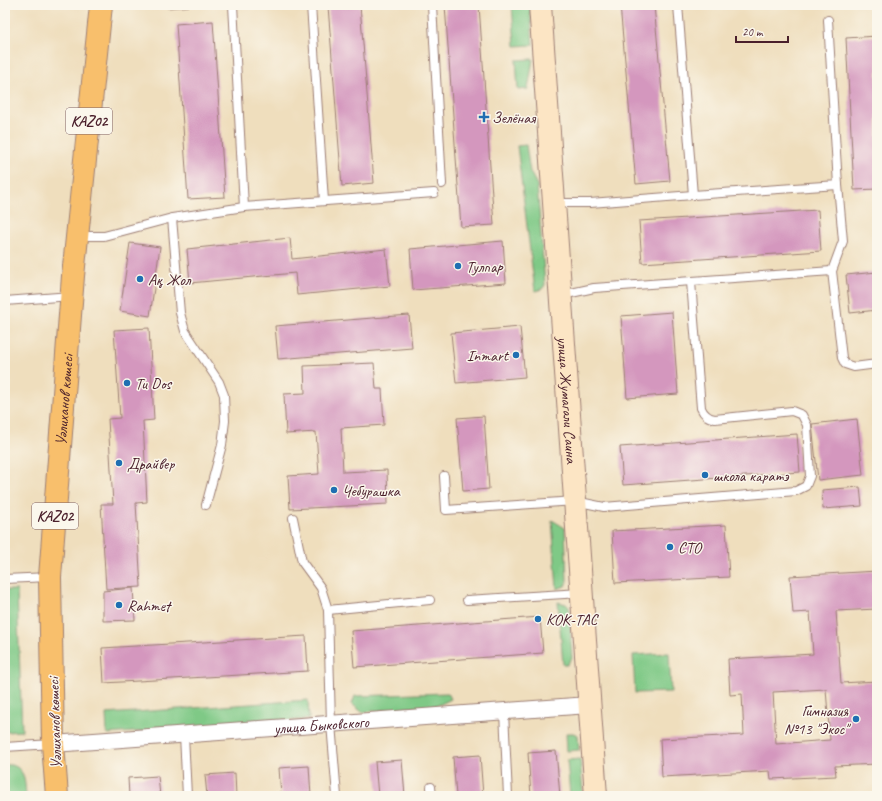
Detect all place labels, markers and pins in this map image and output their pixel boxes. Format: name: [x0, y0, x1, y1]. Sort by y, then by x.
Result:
place label: Зелёная: [492, 108, 536, 128]
marker: Зелёная: [479, 112, 489, 122]
place label: Тулпар: [466, 257, 503, 277]
marker: Тулпар: [453, 261, 463, 271]
place label: Ақ Жол: [148, 270, 192, 290]
marker: Ақ Жол: [135, 274, 145, 284]
place label: Inmart: [467, 346, 510, 366]
marker: Inmart: [511, 350, 521, 360]
place label: Tu Dos: [135, 374, 173, 394]
marker: Tu Dos: [122, 378, 132, 388]
place label: Драйвер: [127, 454, 175, 474]
marker: Драйвер: [114, 458, 124, 468]
place label: школа каратэ: [713, 466, 789, 486]
marker: школа каратэ: [700, 470, 710, 480]
place label: Чебурашка: [342, 481, 401, 501]
marker: Чебурашка: [329, 485, 339, 495]
place label: СТО: [678, 538, 703, 558]
marker: СТО: [665, 542, 675, 552]
place label: Rahmet: [127, 596, 173, 616]
marker: Rahmet: [114, 600, 124, 610]
place label: КОК-ТАС: [546, 610, 599, 630]
marker: КОК-ТАС: [533, 614, 543, 624]
place label: Гимназия №13 "Экос": [784, 701, 851, 739]
marker: Гимназия №13 "Экос": [851, 714, 861, 724]

